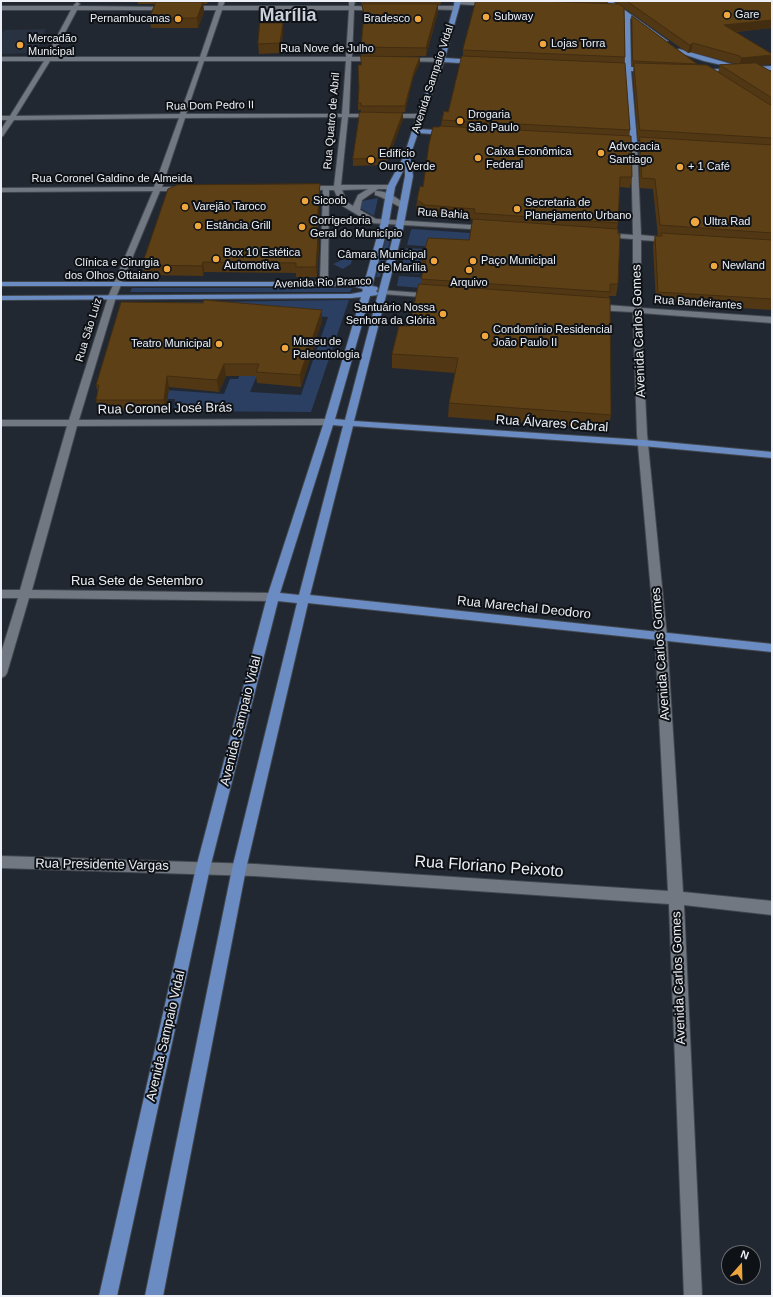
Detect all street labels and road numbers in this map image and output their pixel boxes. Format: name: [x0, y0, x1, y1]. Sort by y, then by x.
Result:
street label: Avenida Sampaio Vidal: [409, 23, 457, 135]
street label: Rua Nove de Julho: [280, 42, 374, 56]
street label: Rua Quatro de Abril: [321, 72, 343, 170]
street label: Rua Dom Pedro II: [166, 99, 254, 113]
street label: Rua Coronel Galdino de Almeida: [32, 172, 192, 186]
street label: Rua Bahia: [417, 206, 469, 222]
street label: Avenida Carlos Gomes: [629, 264, 649, 398]
street label: Avenida Rio Branco: [274, 275, 372, 291]
street label: Rua Bandeirantes: [654, 293, 742, 313]
street label: Rua São Luiz: [73, 296, 105, 364]
street label: Rua Coronel José Brás: [98, 400, 232, 418]
street label: Rua Álvares Cabral: [495, 412, 609, 436]
street label: Rua Sete de Setembro: [71, 573, 203, 589]
street label: Avenida Carlos Gomes: [649, 587, 673, 721]
street label: Rua Marechal Deodoro: [456, 593, 592, 623]
street label: Avenida Sampaio Vidal: [217, 654, 265, 788]
street label: Rua Floriano Peixoto: [414, 852, 564, 882]
street label: Rua Presidente Vargas: [35, 856, 169, 874]
street label: Avenida Carlos Gomes: [669, 911, 689, 1045]
street label: Avenida Sampaio Vidal: [143, 969, 189, 1103]

